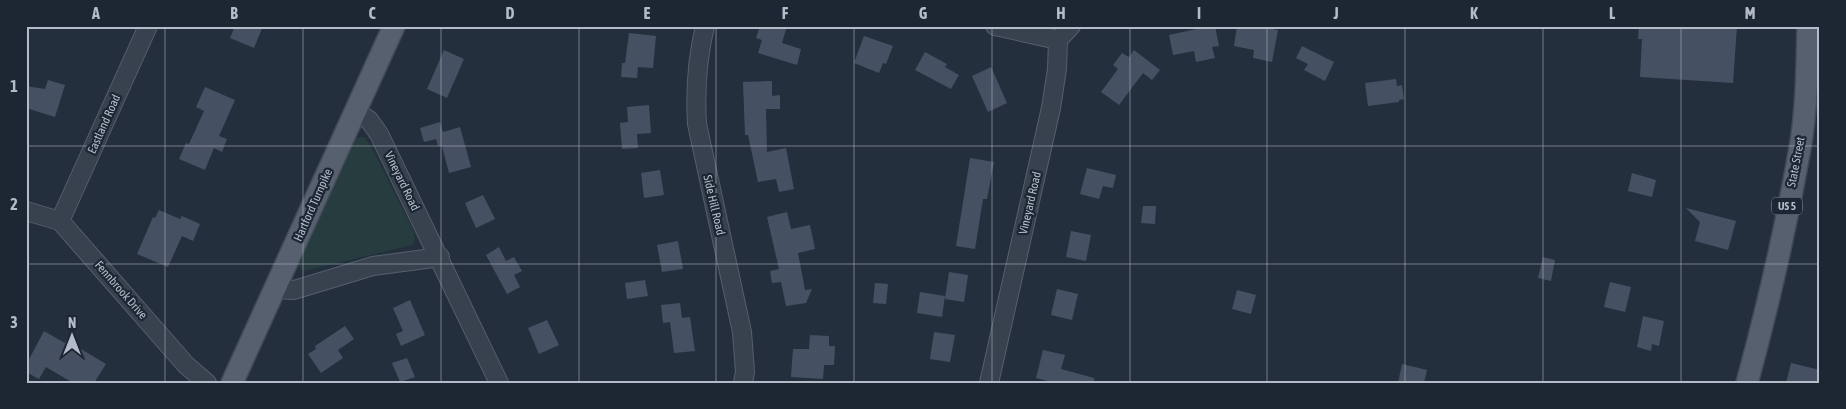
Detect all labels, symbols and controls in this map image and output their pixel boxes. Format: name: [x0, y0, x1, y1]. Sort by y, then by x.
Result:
text: A: [91, 4, 100, 22]
text: B: [230, 4, 238, 22]
text: C: [368, 4, 376, 22]
text: D: [506, 4, 515, 22]
text: E: [644, 4, 651, 22]
text: F: [782, 4, 789, 22]
text: G: [919, 4, 928, 22]
text: H: [1056, 4, 1066, 22]
text: I: [1197, 4, 1201, 22]
text: J: [1332, 4, 1339, 22]
text: K: [1470, 4, 1478, 22]
text: L: [1609, 4, 1616, 22]
text: M: [1745, 4, 1755, 22]
text: 1: [10, 77, 18, 95]
street label: Eastland Road: [85, 92, 123, 156]
street label: State Street: [1784, 135, 1808, 188]
street label: Vineyard Road: [382, 149, 422, 213]
street label: Hartford Turnpike: [291, 167, 335, 243]
street label: Vineyard Road: [1016, 170, 1044, 236]
street label: Side Hill Road: [700, 174, 728, 236]
text: 2: [10, 195, 18, 213]
road number: US 5: [1772, 198, 1802, 215]
street label: Fennbrook Drive: [92, 258, 150, 322]
north arrow: [48, 312, 98, 362]
text: 3: [10, 313, 18, 331]
text: N: [68, 315, 76, 331]

